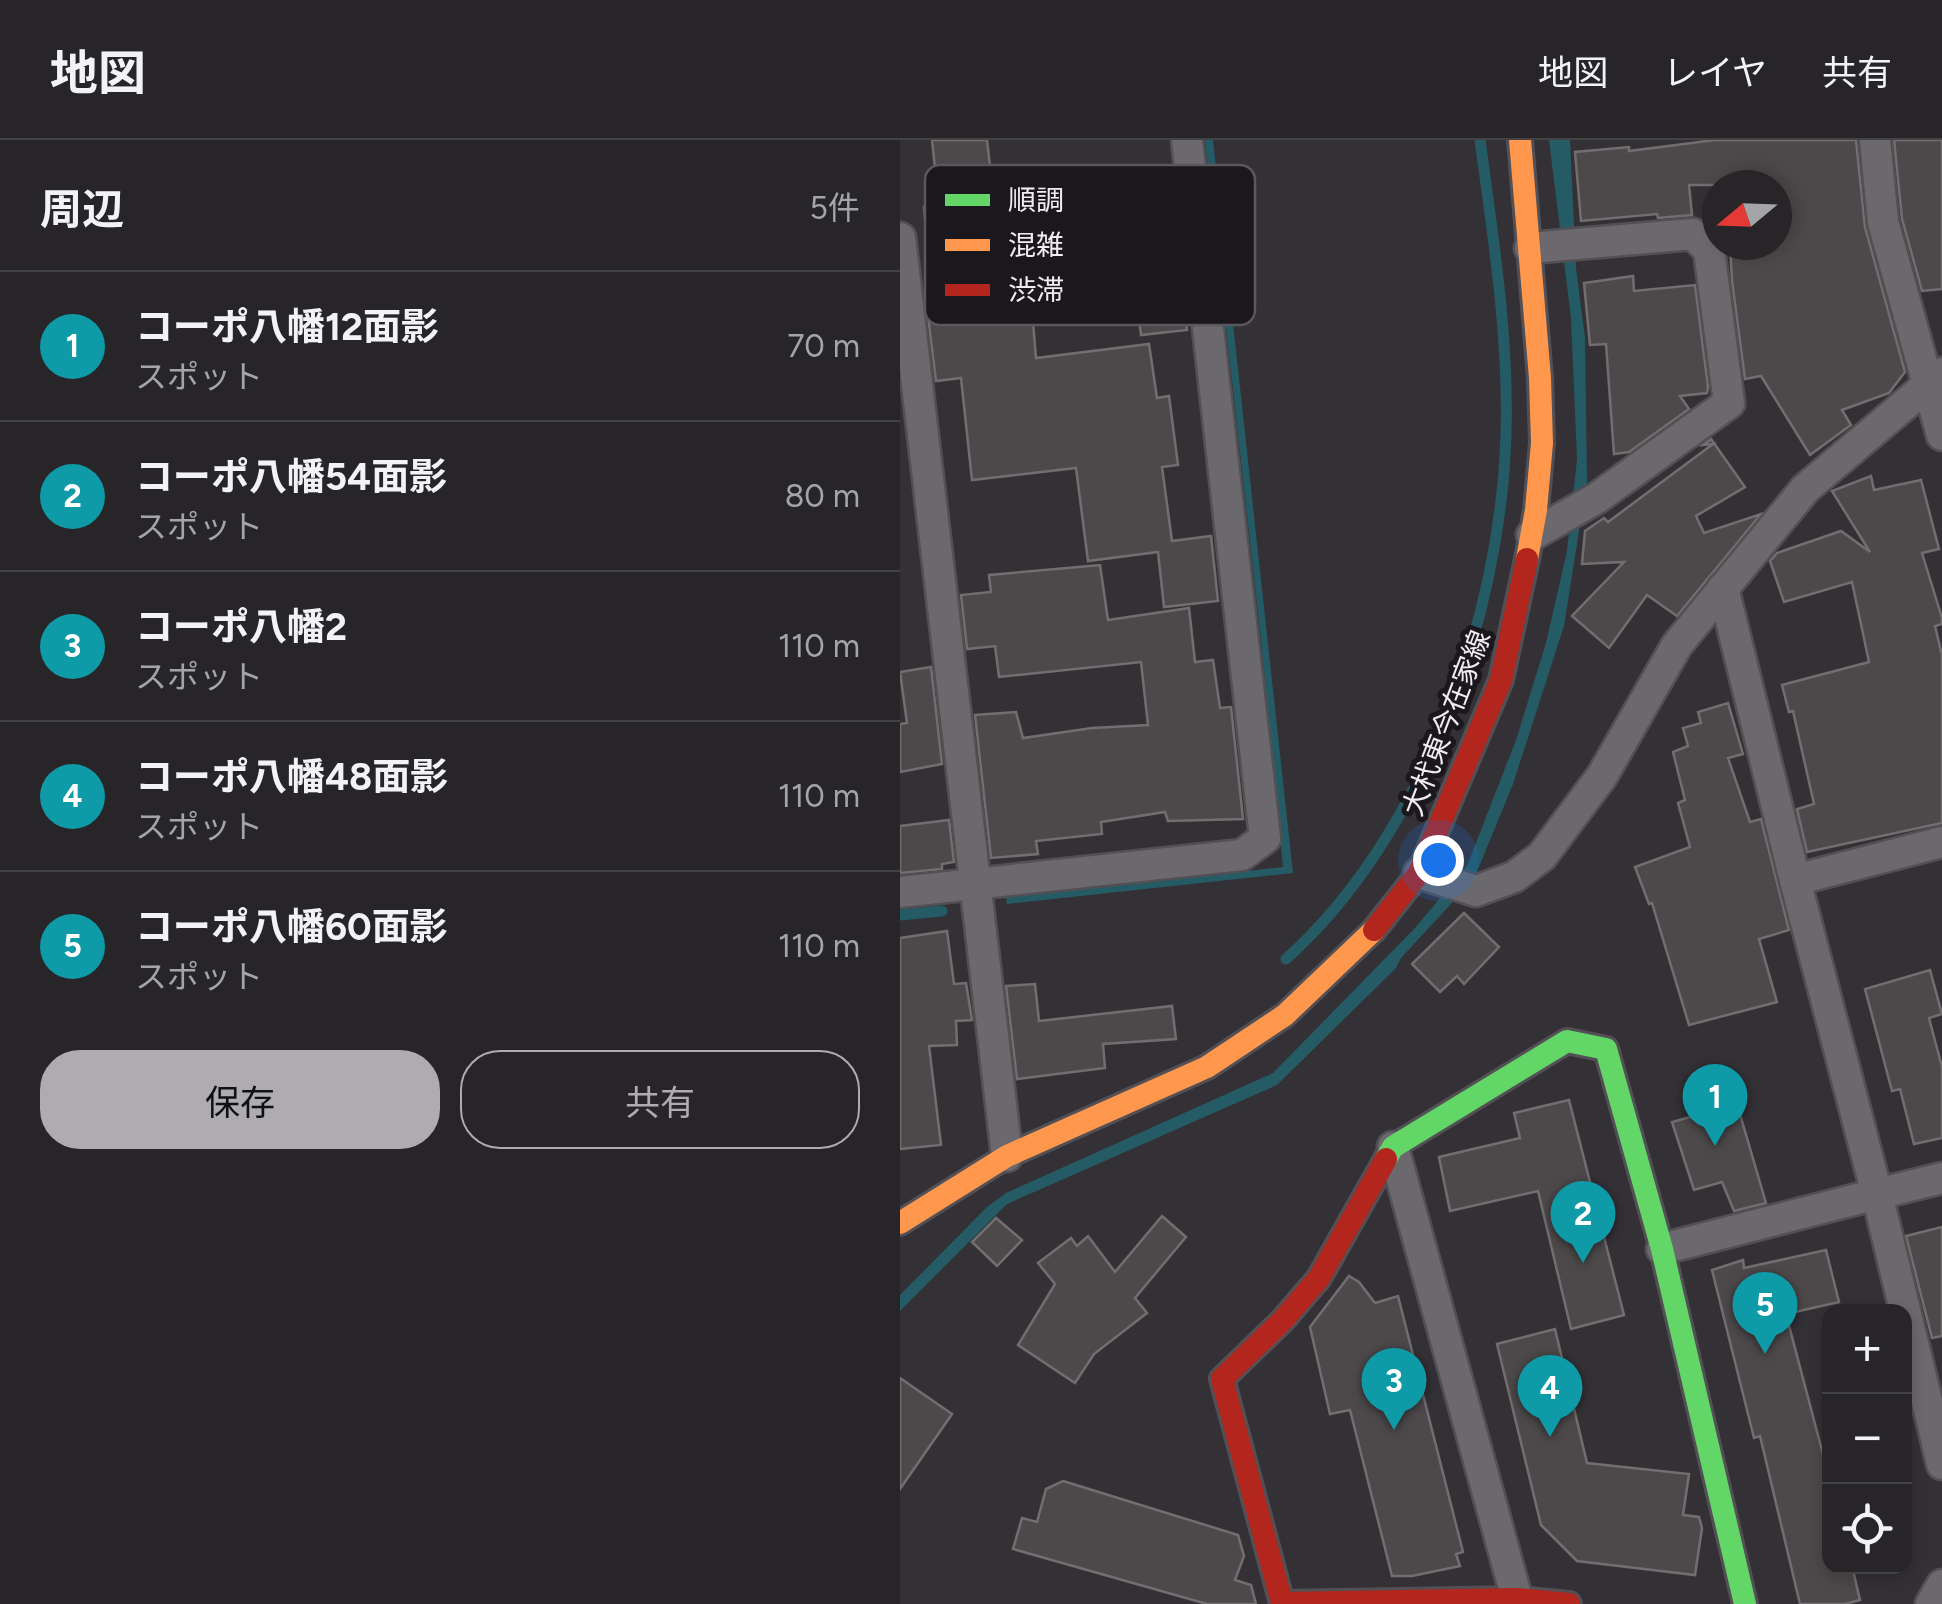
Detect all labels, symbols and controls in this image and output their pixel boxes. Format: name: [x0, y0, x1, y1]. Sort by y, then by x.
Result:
text: 地図: [50, 44, 146, 102]
text: 地図: [1538, 52, 1608, 94]
text: レイヤ: [1663, 52, 1767, 94]
text: 共有: [1822, 52, 1892, 94]
legend: [925, 165, 1255, 325]
north arrow: [1702, 170, 1792, 260]
text: 順調: [1008, 183, 1064, 217]
text: 周辺: [40, 184, 124, 235]
text: 5件: [810, 189, 860, 227]
text: 混雑: [1008, 228, 1064, 262]
text: 渋滞: [1008, 273, 1064, 307]
text: コーポ八幡12面影: [135, 304, 439, 350]
text: 1: [66, 327, 79, 365]
text: 70 m: [787, 327, 860, 365]
text: スポット: [135, 358, 263, 396]
text: コーポ八幡54面影: [135, 454, 447, 500]
text: 2: [63, 477, 82, 515]
text: 80 m: [785, 477, 860, 515]
text: スポット: [135, 508, 263, 546]
text: コーポ八幡2: [135, 604, 347, 650]
street label: 大杙東今在家線: [1395, 625, 1497, 821]
text: 3: [64, 627, 81, 665]
text: 110 m: [778, 627, 860, 665]
text: スポット: [135, 658, 263, 696]
text: コーポ八幡48面影: [135, 754, 448, 800]
text: 4: [62, 777, 83, 815]
text: 110 m: [778, 777, 860, 815]
text: スポット: [135, 808, 263, 846]
your location: [1413, 835, 1464, 886]
text: コーポ八幡60面影: [135, 904, 448, 950]
text: 5: [63, 927, 82, 965]
text: 110 m: [778, 927, 860, 965]
text: スポット: [135, 958, 263, 996]
button: 保存: [40, 1050, 440, 1149]
button: 共有: [460, 1050, 860, 1149]
pin: 1: [1682, 1064, 1748, 1146]
pin: 2: [1550, 1180, 1616, 1263]
pin: 5: [1732, 1272, 1798, 1354]
map controls: [1822, 1304, 1912, 1574]
button: +: [1822, 1304, 1912, 1394]
pin: 3: [1362, 1348, 1426, 1430]
pin: 4: [1518, 1354, 1582, 1437]
button: −: [1822, 1394, 1912, 1484]
button: locate: [1822, 1484, 1912, 1574]

